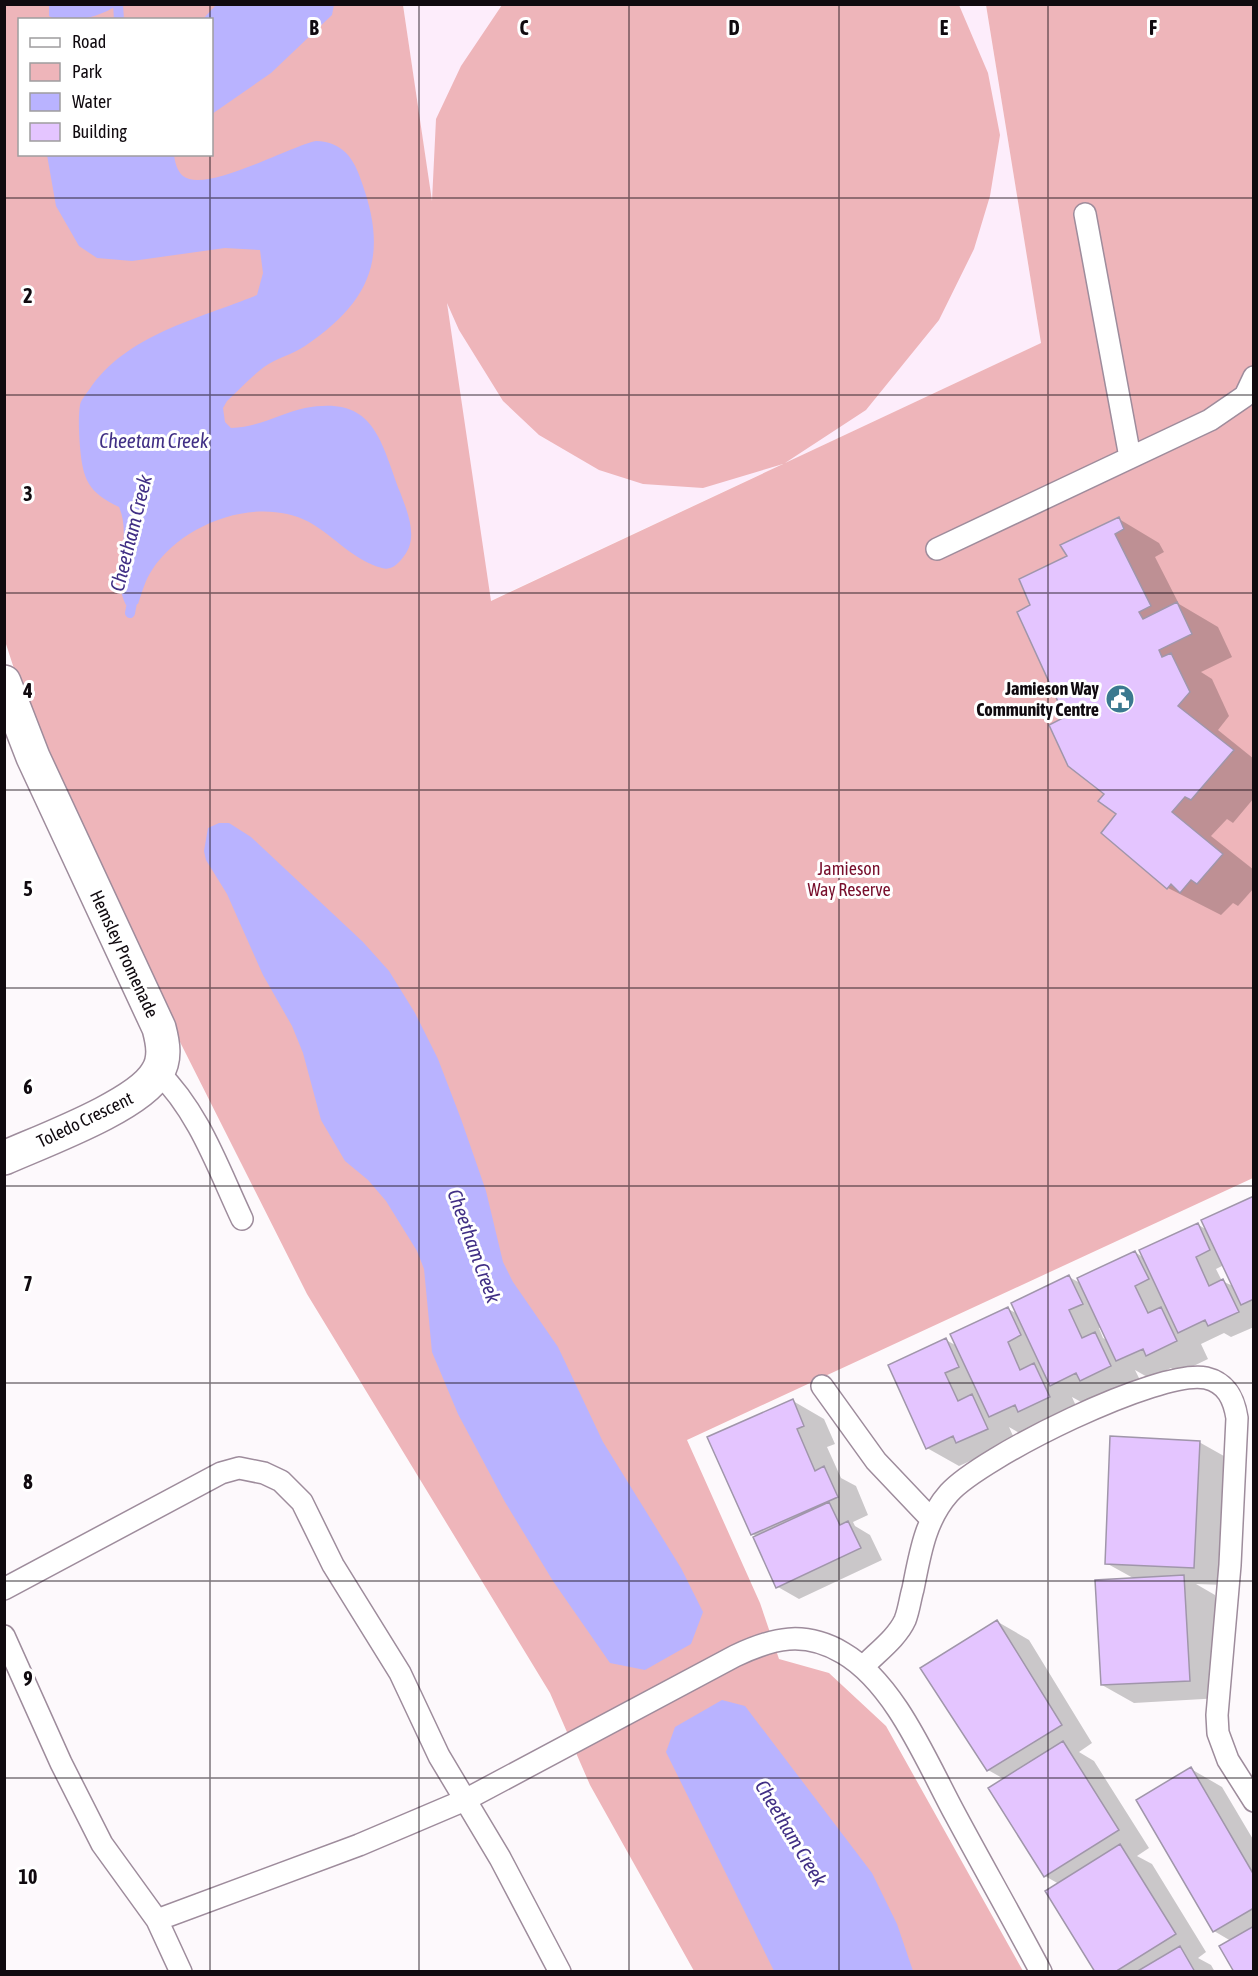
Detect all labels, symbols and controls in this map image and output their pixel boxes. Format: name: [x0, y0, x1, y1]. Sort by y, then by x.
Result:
text: B: [309, 16, 319, 39]
text: C: [520, 16, 529, 39]
text: D: [728, 16, 740, 39]
text: E: [940, 16, 949, 39]
text: F: [1149, 16, 1157, 39]
legend: [18, 18, 213, 156]
text: Road: [72, 31, 106, 52]
text: Park: [72, 61, 102, 82]
text: Water: [72, 91, 112, 112]
text: Building: [72, 121, 127, 142]
text: 2: [23, 284, 33, 307]
water label: Cheetam Creek: [99, 429, 209, 452]
water label: Cheetham Creek: [105, 472, 156, 594]
text: 3: [23, 482, 33, 505]
place label: Jamieson Way Community Centre: [976, 678, 1100, 720]
text: 4: [22, 679, 33, 702]
public building icon: Jamieson Way Community Centre: [1104, 683, 1136, 715]
park label: Jamieson Way Reserve: [807, 858, 891, 900]
text: 5: [23, 877, 33, 900]
street label: Hemsley Promenade: [86, 887, 163, 1021]
text: 6: [23, 1075, 33, 1098]
street label: Toledo Crescent: [33, 1087, 136, 1152]
water label: Cheetham Creek: [443, 1186, 506, 1306]
text: 7: [23, 1272, 33, 1295]
text: 8: [23, 1470, 33, 1493]
text: 9: [23, 1667, 33, 1690]
water label: Cheetham Creek: [751, 1776, 832, 1890]
text: 10: [19, 1865, 37, 1888]

